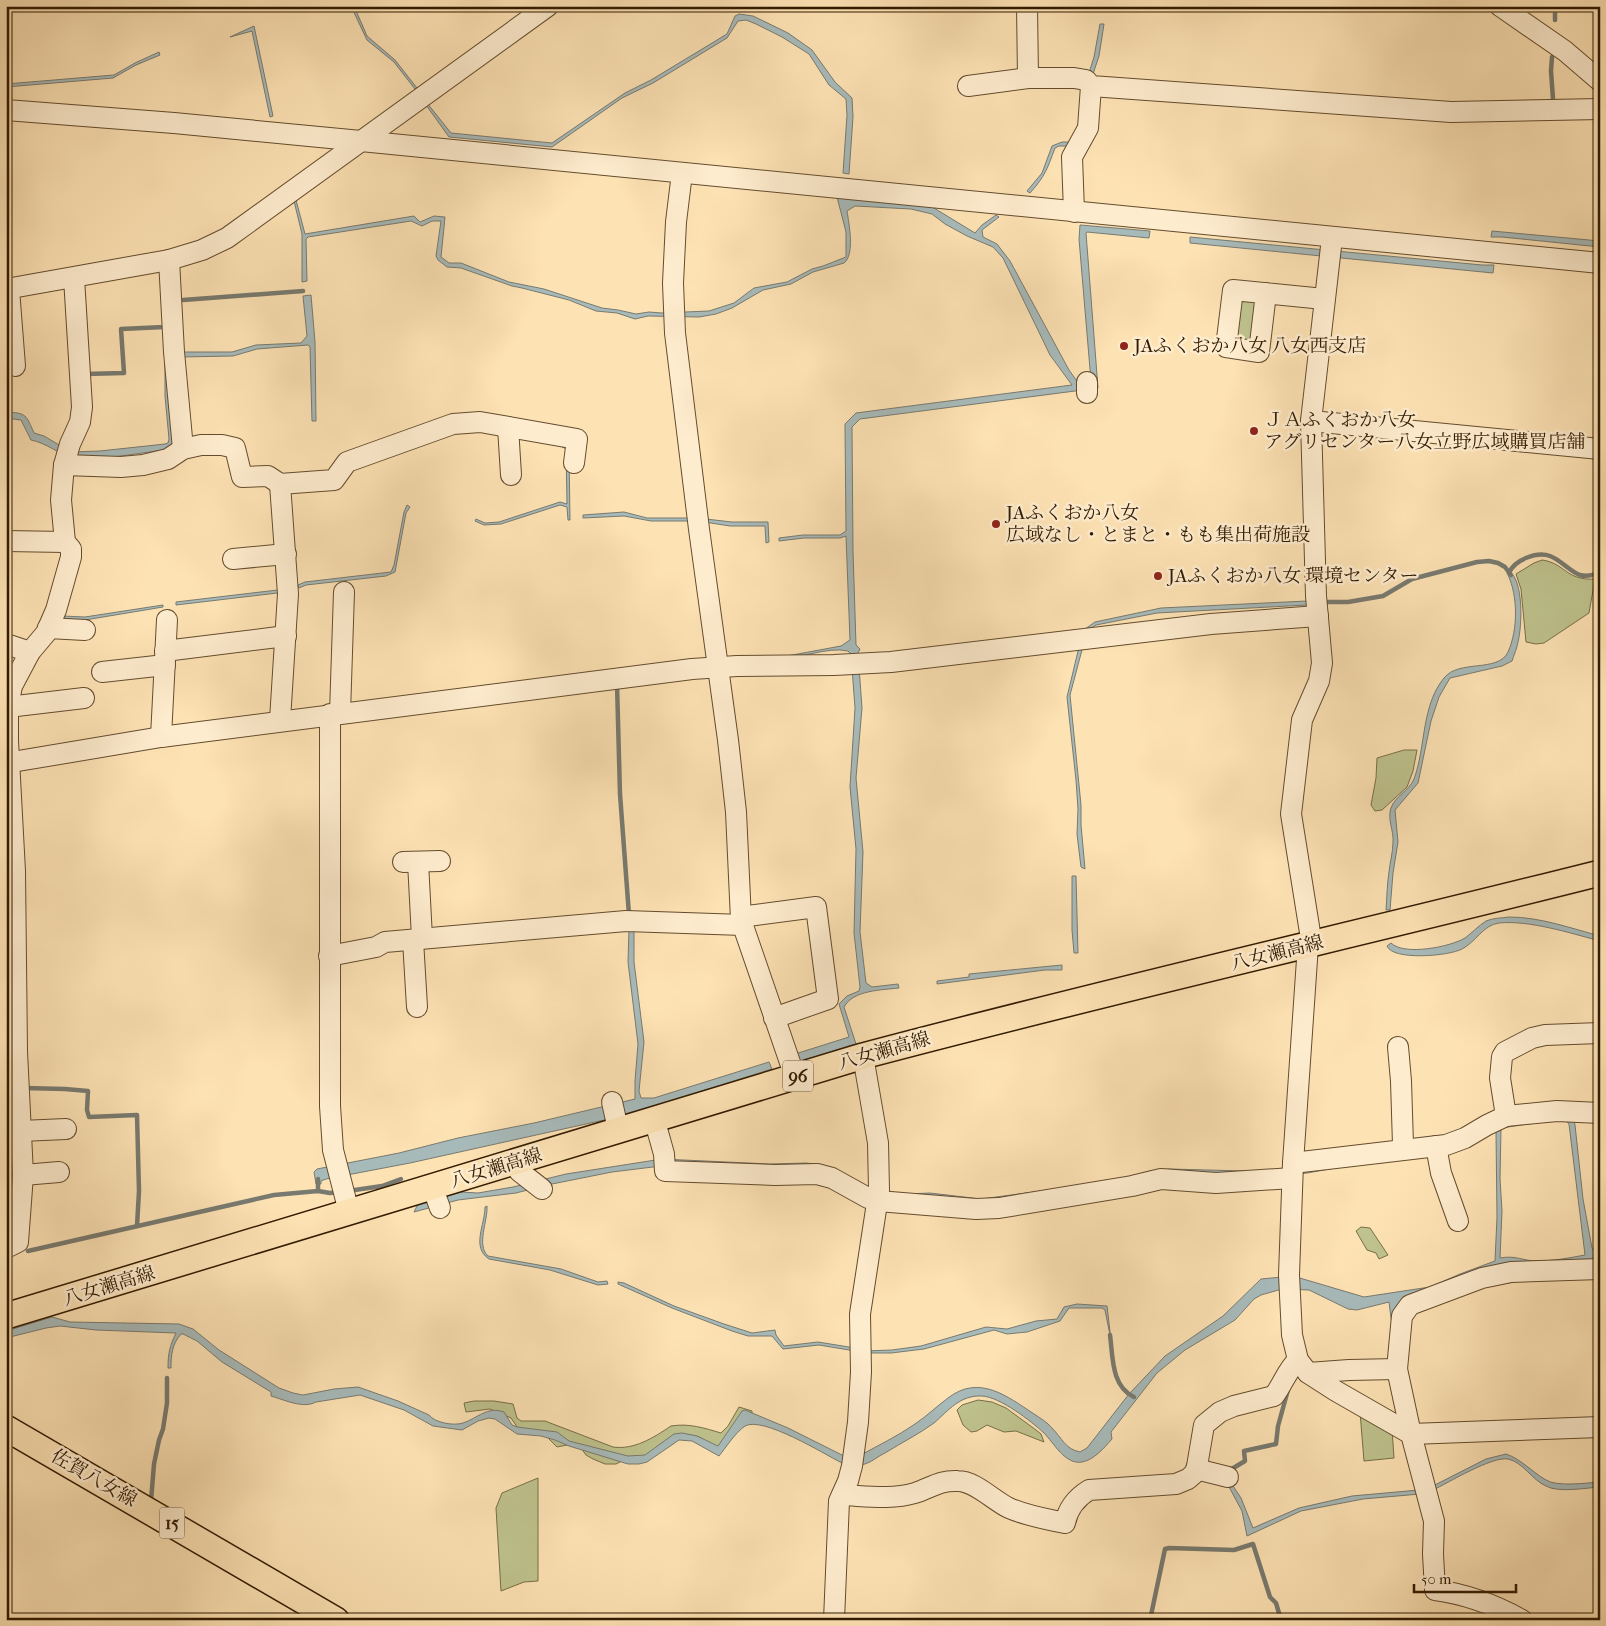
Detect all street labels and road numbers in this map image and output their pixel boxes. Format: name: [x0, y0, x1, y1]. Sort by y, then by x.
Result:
street label: 八女瀬高線: [1228, 931, 1326, 975]
street label: 八女瀬高線: [835, 1027, 933, 1075]
road number: 96: [783, 1060, 813, 1092]
street label: 八女瀬高線: [447, 1144, 545, 1192]
street label: 八女瀬高線: [60, 1262, 158, 1310]
street label: 佐賀八女線: [47, 1445, 141, 1511]
road number: 15: [160, 1508, 184, 1539]

